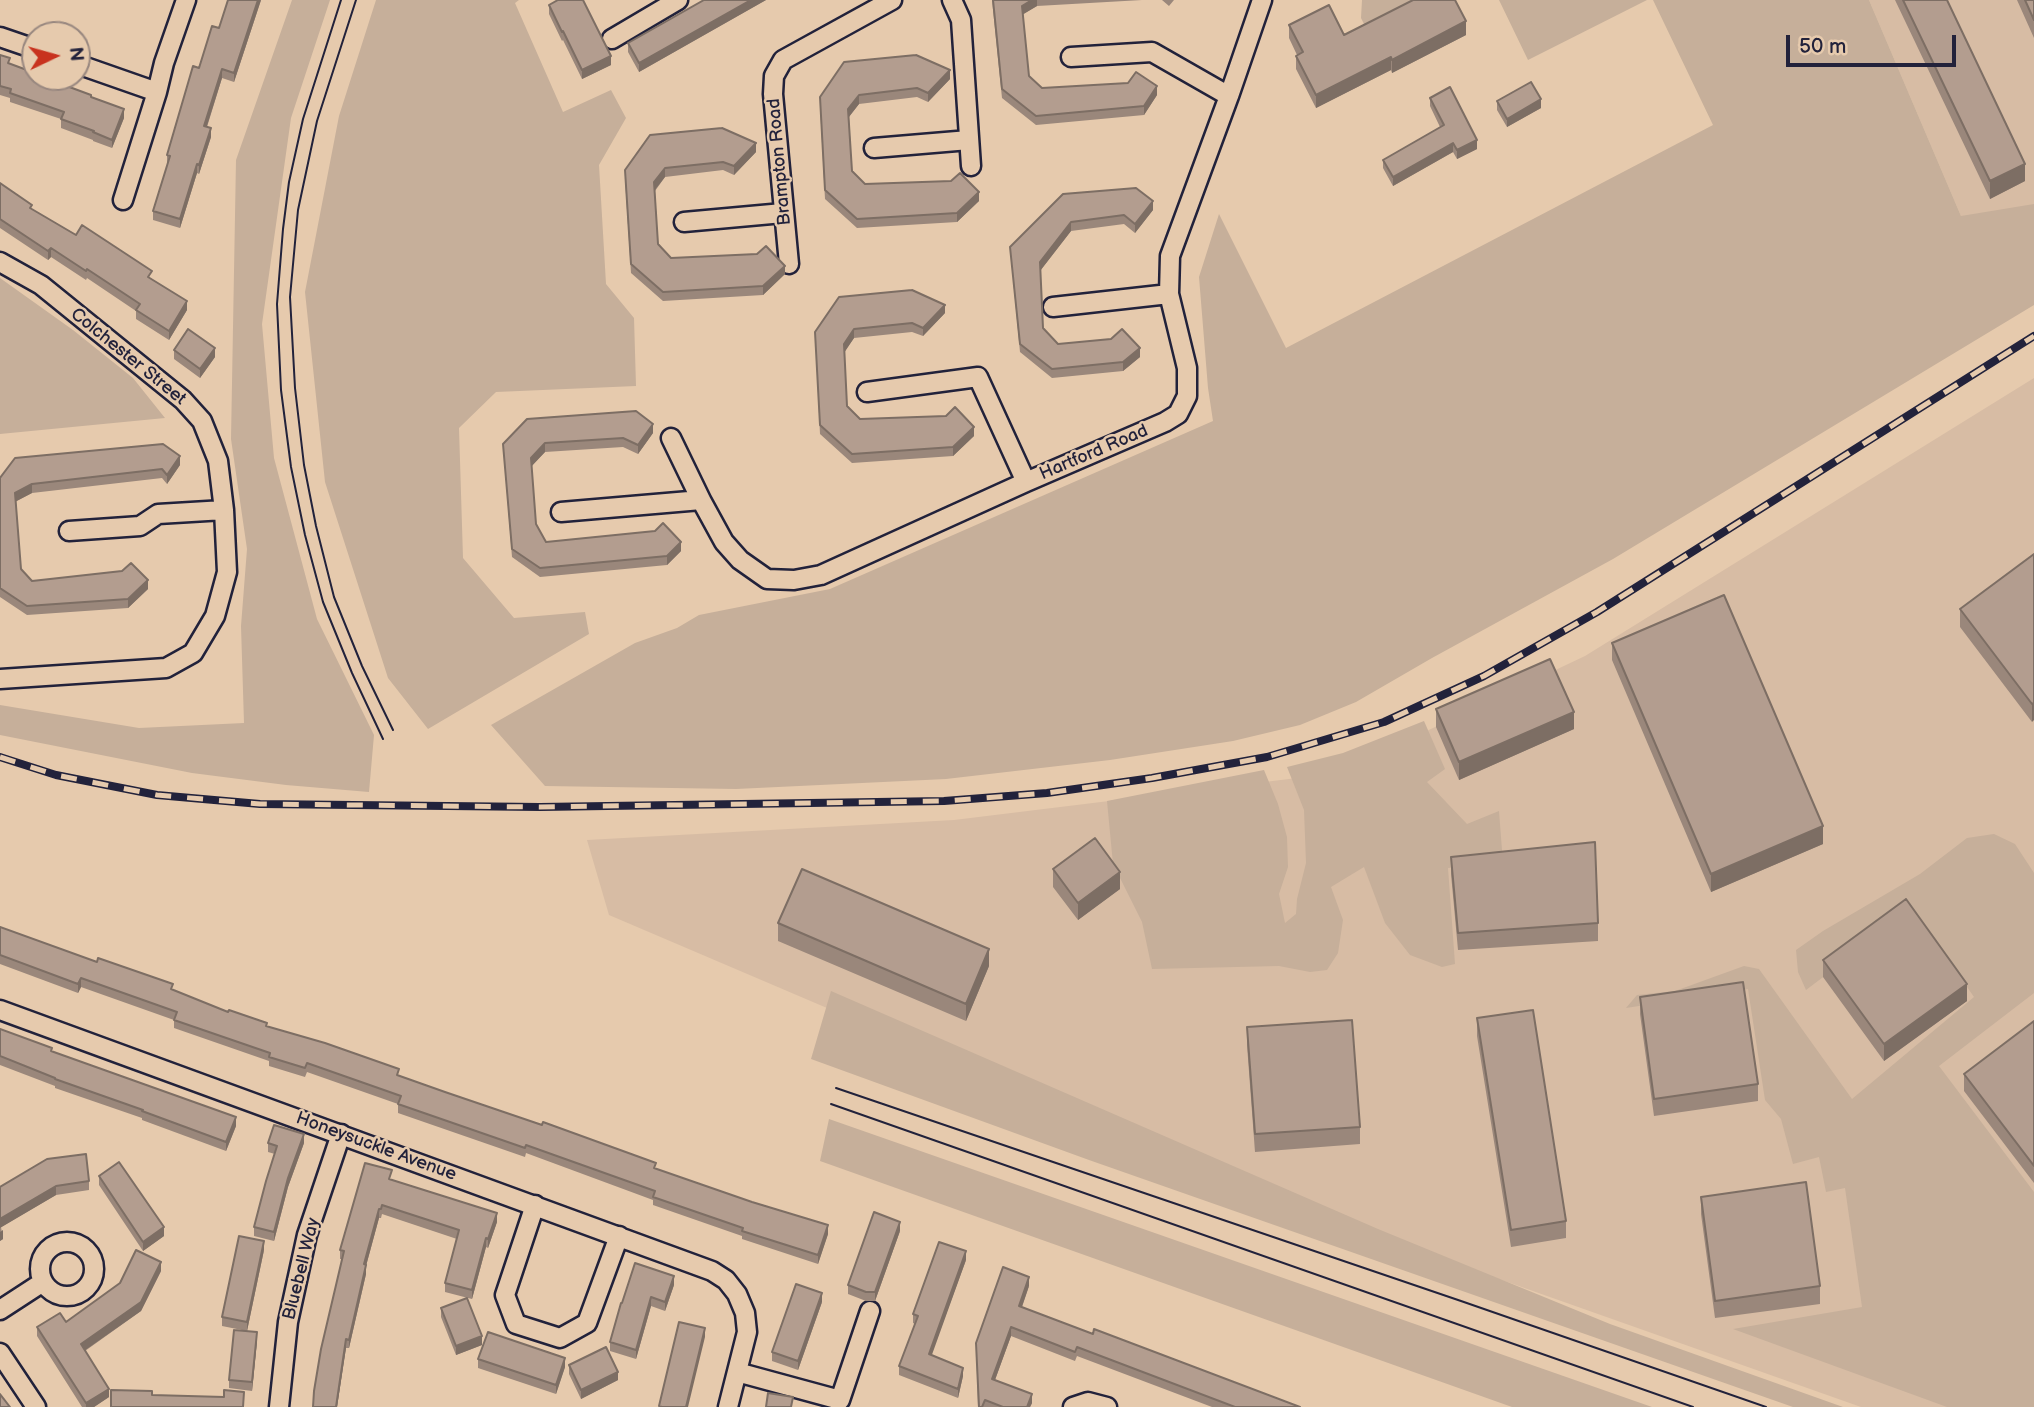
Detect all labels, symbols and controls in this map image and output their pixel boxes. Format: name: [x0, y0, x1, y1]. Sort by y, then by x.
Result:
north arrow: [21, 21, 91, 91]
scale bar: [1789, 21, 1959, 65]
text: 50 m: [1799, 34, 1846, 59]
text: N: [63, 46, 88, 62]
street label: Brampton Road: [764, 98, 796, 226]
street label: Colchester Street: [66, 304, 190, 410]
street label: Hartford Road: [1037, 420, 1151, 486]
street label: Honeysuckle Avenue: [293, 1108, 459, 1186]
street label: Bluebell Way: [279, 1216, 325, 1322]

